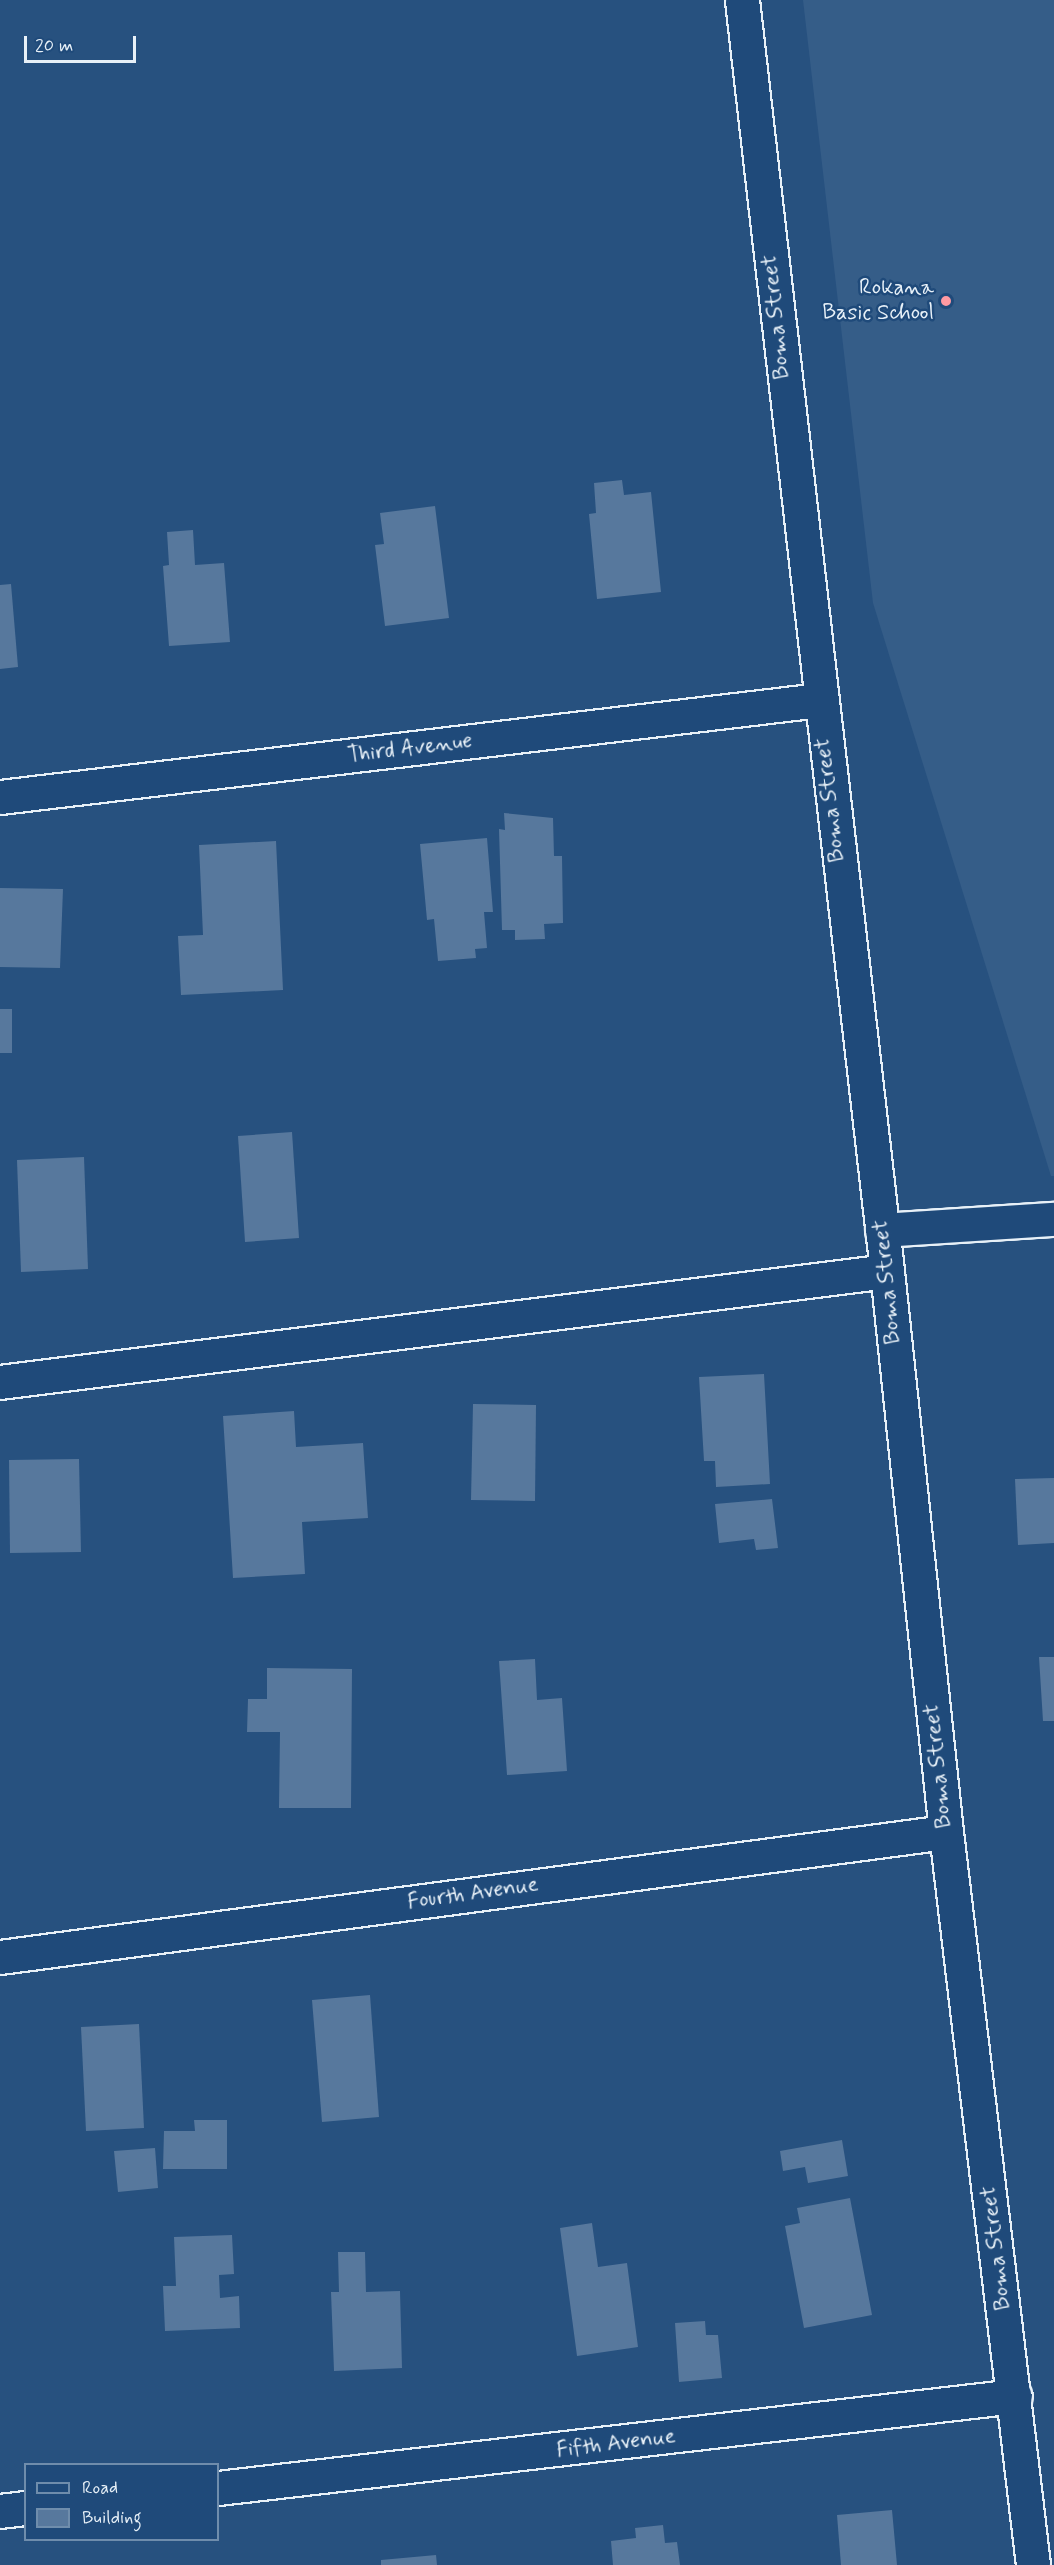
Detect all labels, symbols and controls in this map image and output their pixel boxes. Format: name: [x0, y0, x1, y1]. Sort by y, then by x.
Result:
scale bar: [27, 24, 140, 62]
text: 20 m: [35, 34, 73, 58]
street label: Boma Street: [757, 254, 797, 380]
place label: Rokana Basic School: [822, 275, 934, 326]
marker: Rokana Basic School: [939, 294, 953, 308]
street label: Third Avenue: [348, 728, 472, 770]
street label: Boma Street: [810, 737, 852, 863]
street label: Boma Street: [868, 1219, 908, 1345]
street label: Boma Street: [919, 1703, 959, 1829]
street label: Fourth Avenue: [406, 1872, 540, 1916]
street label: Boma Street: [976, 2185, 1018, 2311]
street label: Fifth Avenue: [555, 2424, 677, 2464]
legend: [24, 2463, 219, 2541]
text: Road: [82, 2476, 118, 2500]
text: Building: [82, 2506, 142, 2530]

